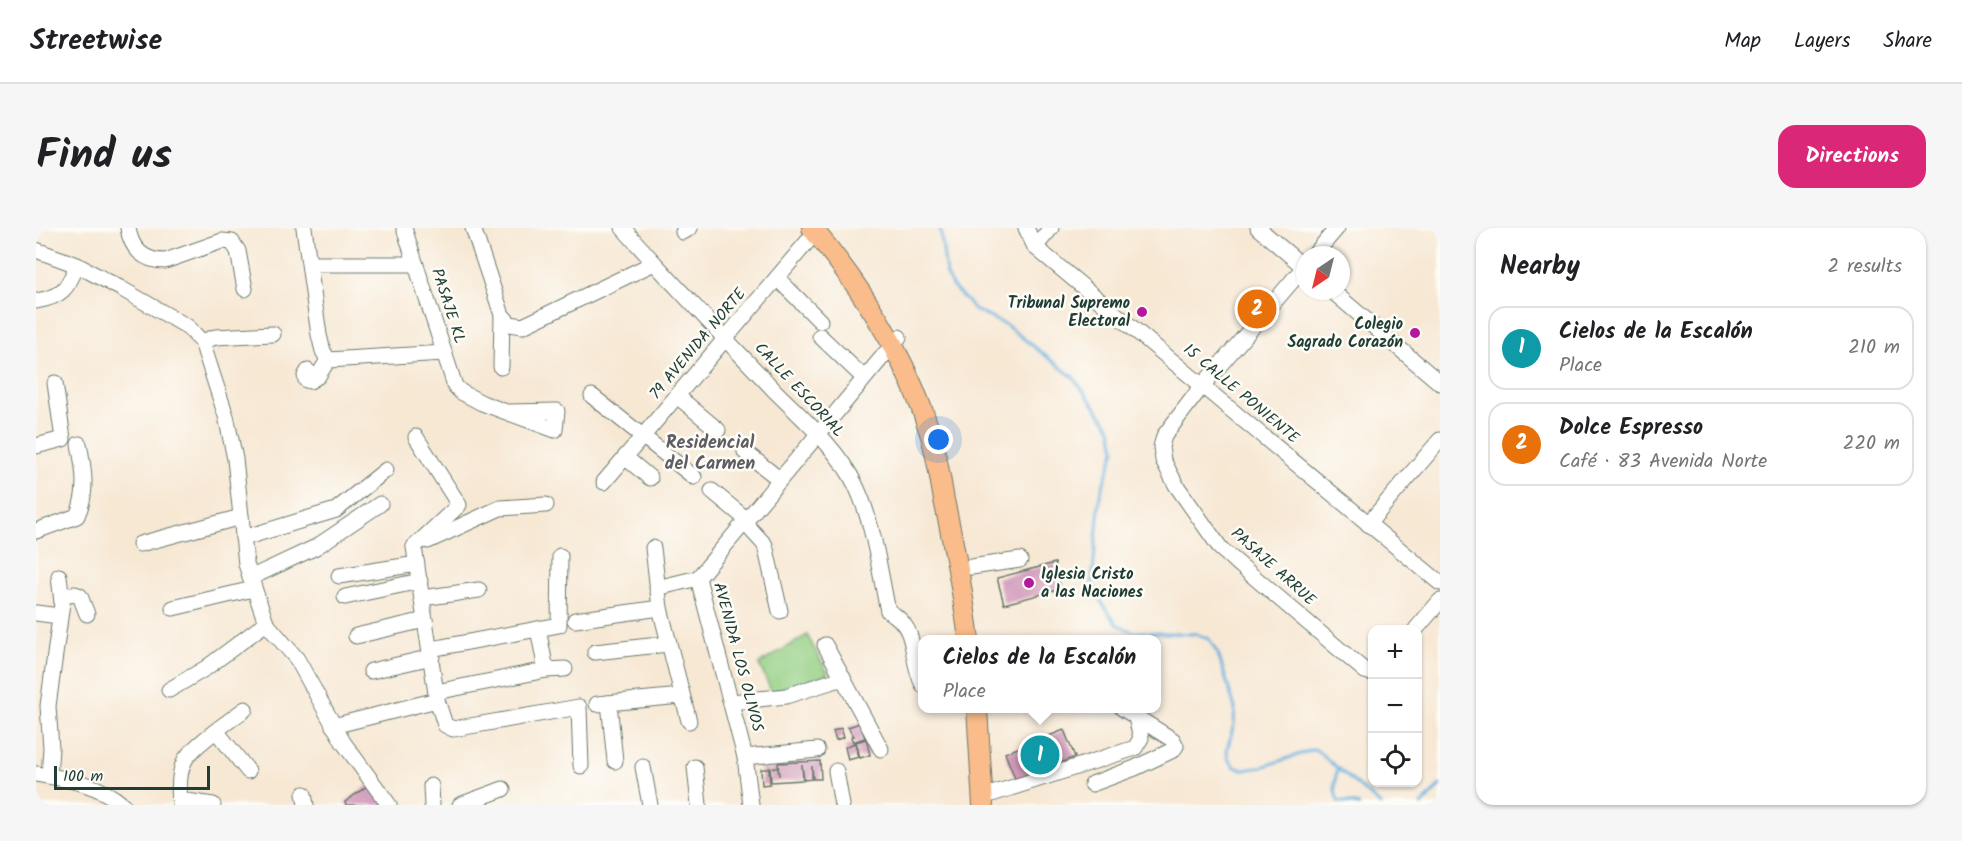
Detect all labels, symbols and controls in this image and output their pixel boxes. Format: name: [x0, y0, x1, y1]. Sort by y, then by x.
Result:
text: Streetwise: [30, 19, 162, 64]
text: Map: [1724, 25, 1761, 58]
text: Layers: [1794, 25, 1850, 58]
text: Share: [1883, 25, 1932, 58]
text: Find us: [36, 123, 172, 190]
button: Directions: [1778, 125, 1926, 188]
north arrow: [1296, 246, 1350, 300]
text: Nearby: [1500, 246, 1580, 288]
text: 2 results: [1827, 251, 1902, 283]
street label: PASAJE KL: [424, 265, 472, 347]
street label: 79 AVENIDA NORTE: [644, 282, 753, 405]
pin: 2: [1238, 286, 1276, 332]
place label: Tribunal Supremo Electoral: [1008, 291, 1131, 334]
marker: Tribunal Supremo Electoral: [1135, 305, 1149, 319]
place label: Colegio Sagrado Corazón: [1287, 312, 1403, 355]
text: Cielos de la Escalón: [1559, 315, 1753, 350]
marker: Colegio Sagrado Corazón: [1408, 326, 1422, 340]
text: 1: [1518, 332, 1525, 364]
text: 210 m: [1848, 332, 1900, 364]
street label: CALLE ESCORIAL: [748, 337, 850, 443]
street label: 15 CALLE PONIENTE: [1177, 338, 1305, 451]
text: Place: [1559, 350, 1602, 382]
text: Dolce Espresso: [1559, 411, 1703, 446]
your location: [924, 425, 953, 454]
text: 2: [1516, 428, 1527, 460]
text: 220 m: [1843, 428, 1900, 460]
district label: Residencial del Carmen: [665, 429, 755, 479]
text: Café · 83 Avenida Norte: [1559, 446, 1767, 478]
street label: PASAJE ARRUE: [1225, 522, 1322, 613]
place label: Iglesia Cristo a las Naciones: [1041, 562, 1144, 605]
marker: Iglesia Cristo a las Naciones: [1022, 576, 1036, 590]
street label: AVENIDA LOS OLIVOS: [706, 580, 770, 735]
map controls: [1368, 625, 1422, 787]
button: +: [1368, 625, 1422, 679]
popup: [918, 635, 1161, 713]
text: Cielos de la Escalón: [943, 641, 1136, 676]
text: Place: [943, 676, 986, 708]
button: −: [1368, 679, 1422, 733]
pin: 1: [1020, 732, 1060, 778]
button: locate: [1368, 733, 1422, 787]
scale bar: [54, 763, 210, 790]
text: 100 m: [63, 764, 103, 789]

